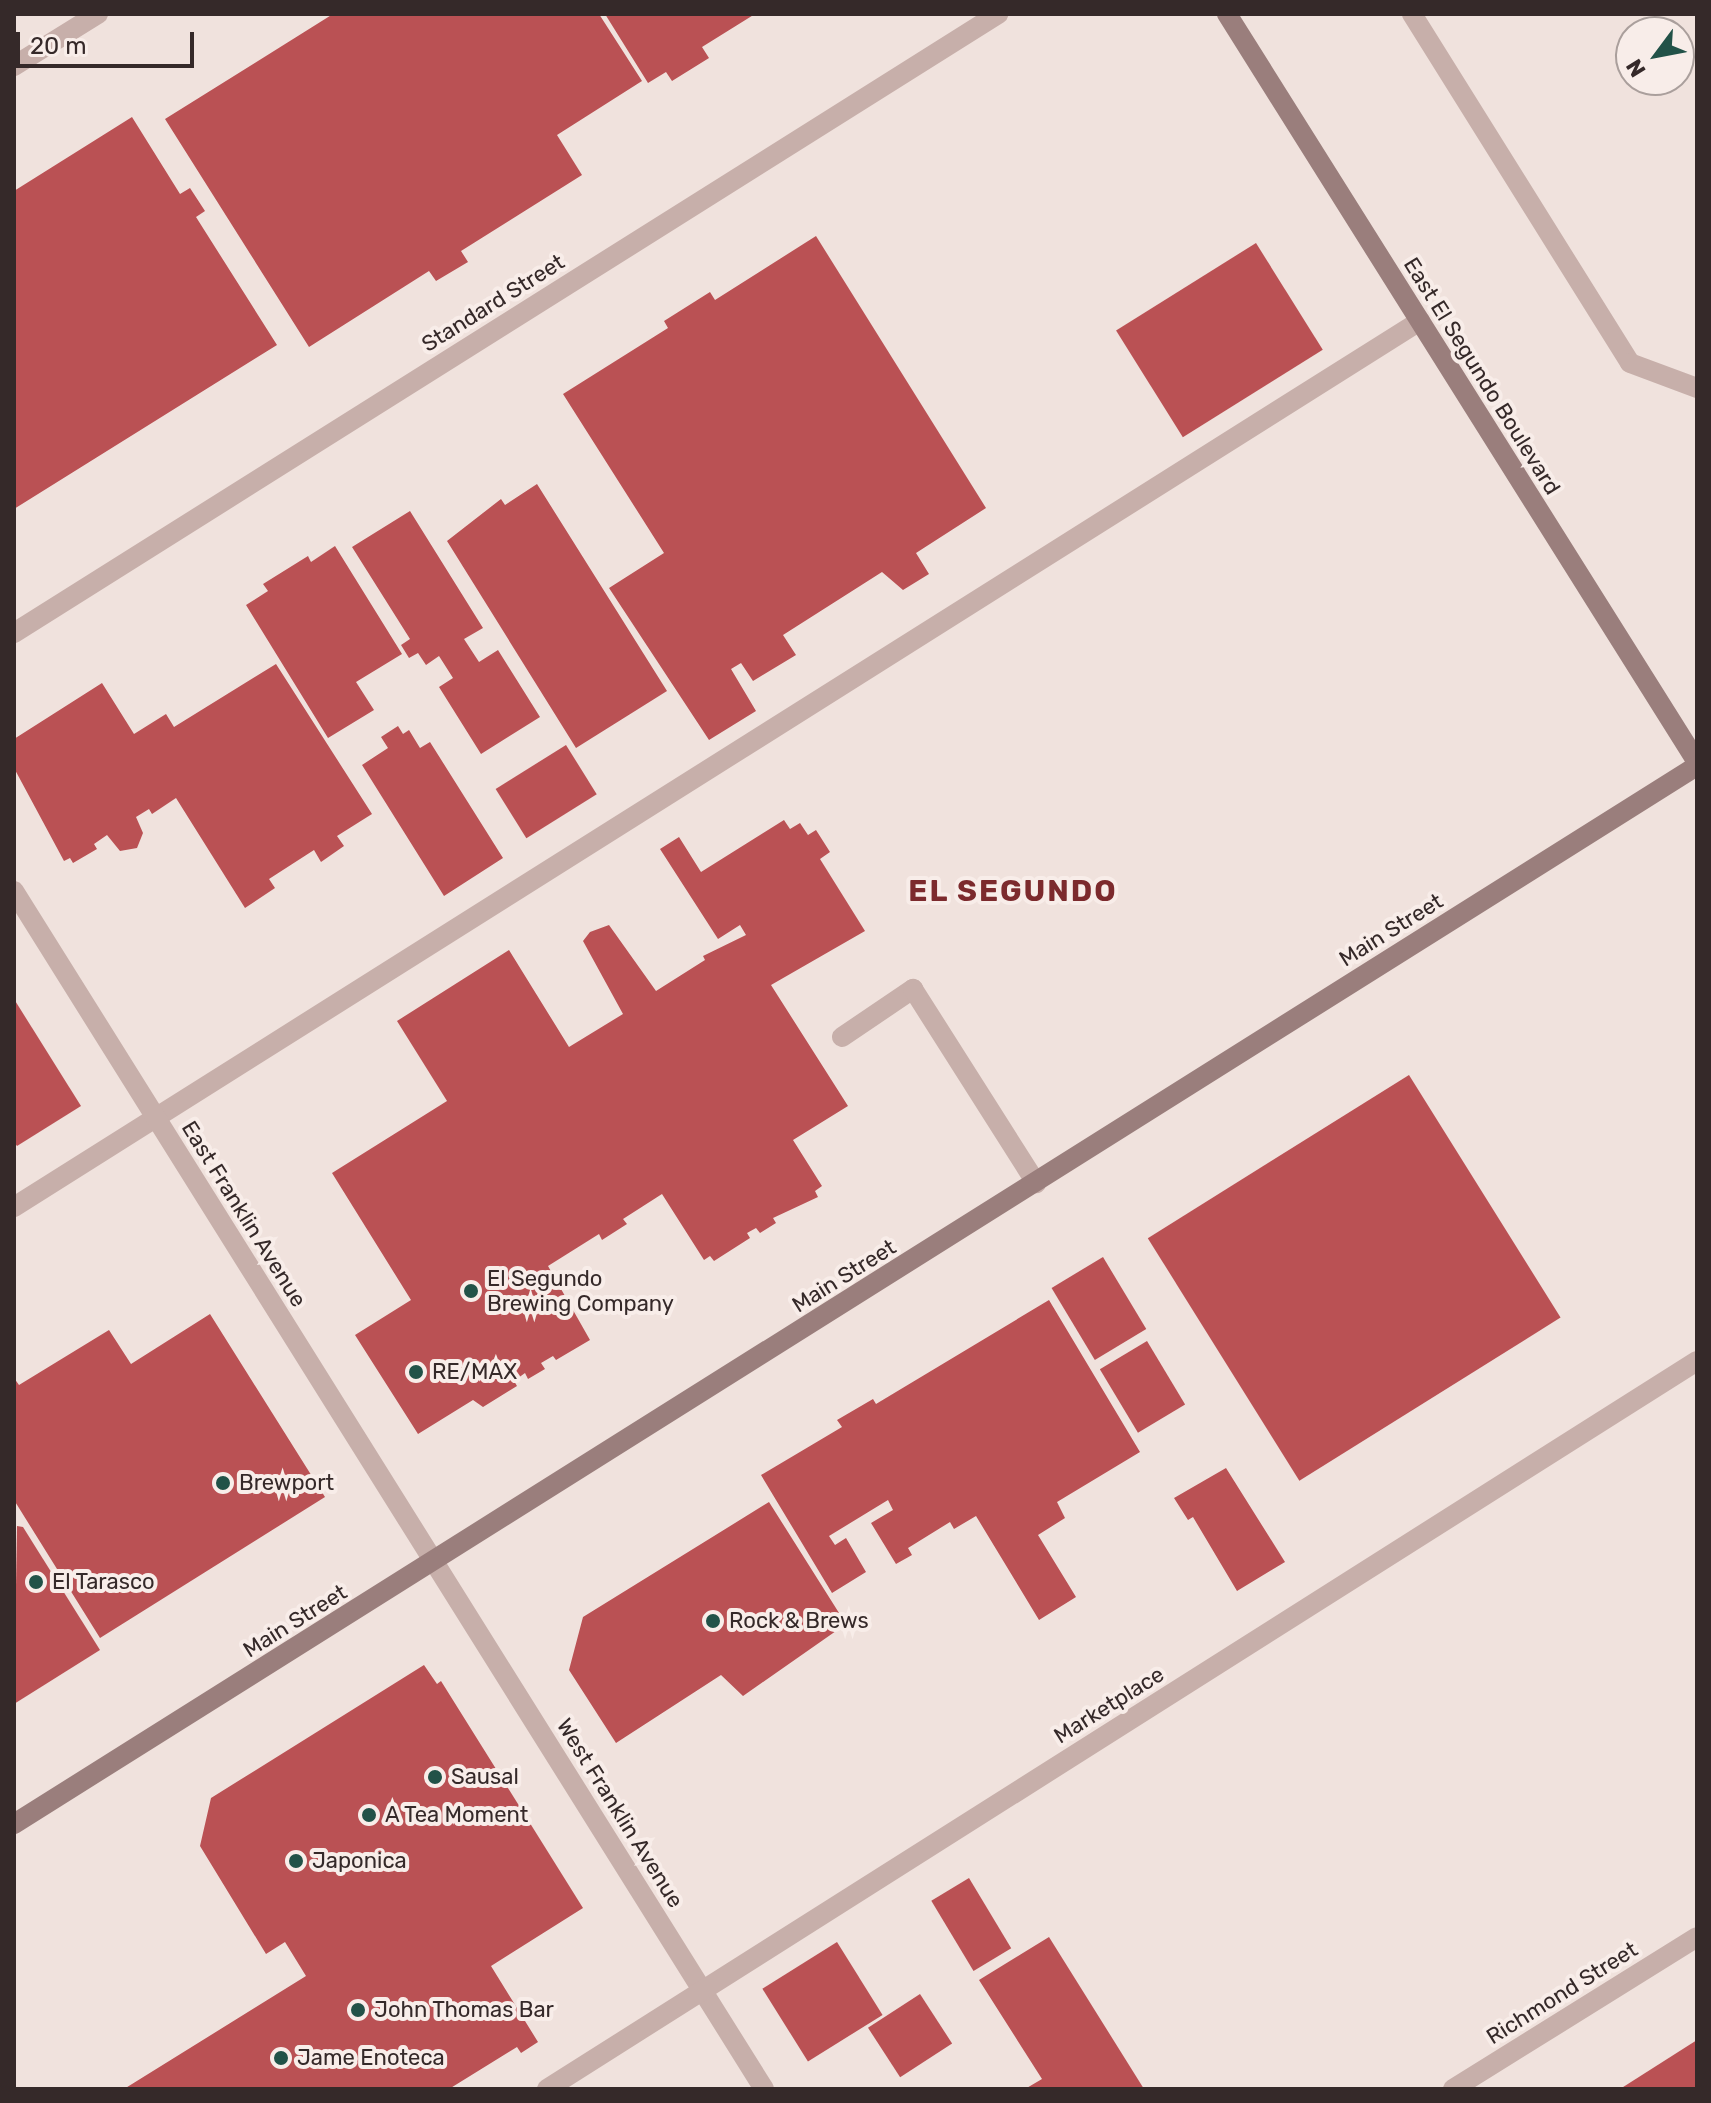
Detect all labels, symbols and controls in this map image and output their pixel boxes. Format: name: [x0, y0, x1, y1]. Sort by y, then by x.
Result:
scale bar: [20, 16, 198, 66]
north arrow: [1615, 16, 1695, 96]
text: 20 m: [30, 32, 87, 60]
text: N: [1620, 54, 1652, 82]
street label: Standard Street: [417, 249, 569, 357]
street label: East El Segundo Boulevard: [1398, 253, 1566, 499]
district label: EL SEGUNDO: [908, 873, 1118, 909]
street label: Main Street: [1334, 888, 1448, 972]
street label: East Franklin Avenue: [176, 1116, 312, 1312]
street label: Main Street: [787, 1234, 901, 1318]
place label: El Segundo Brewing Company: [487, 1265, 674, 1316]
marker: El Segundo Brewing Company: [462, 1282, 480, 1300]
place label: RE/MAX: [432, 1359, 517, 1385]
marker: RE/MAX: [407, 1363, 425, 1381]
place label: Brewport: [239, 1470, 334, 1496]
marker: Brewport: [214, 1474, 232, 1492]
place label: El Tarasco: [52, 1569, 155, 1595]
marker: El Tarasco: [27, 1573, 45, 1591]
street label: Main Street: [238, 1579, 352, 1663]
place label: Rock & Brews: [729, 1608, 869, 1634]
marker: Rock & Brews: [704, 1612, 722, 1630]
street label: Marketplace: [1049, 1661, 1169, 1749]
street label: West Franklin Avenue: [551, 1713, 689, 1913]
place label: Sausal: [451, 1764, 519, 1790]
marker: Sausal: [426, 1768, 444, 1786]
place label: A Tea Moment: [385, 1802, 529, 1828]
marker: A Tea Moment: [360, 1806, 378, 1824]
place label: Japonica: [312, 1848, 407, 1874]
marker: Japonica: [287, 1852, 305, 1870]
street label: Richmond Street: [1482, 1936, 1642, 2050]
place label: John Thomas Bar: [374, 1997, 555, 2023]
marker: John Thomas Bar: [349, 2001, 367, 2019]
place label: Jame Enoteca: [297, 2045, 445, 2071]
marker: Jame Enoteca: [272, 2049, 290, 2067]

